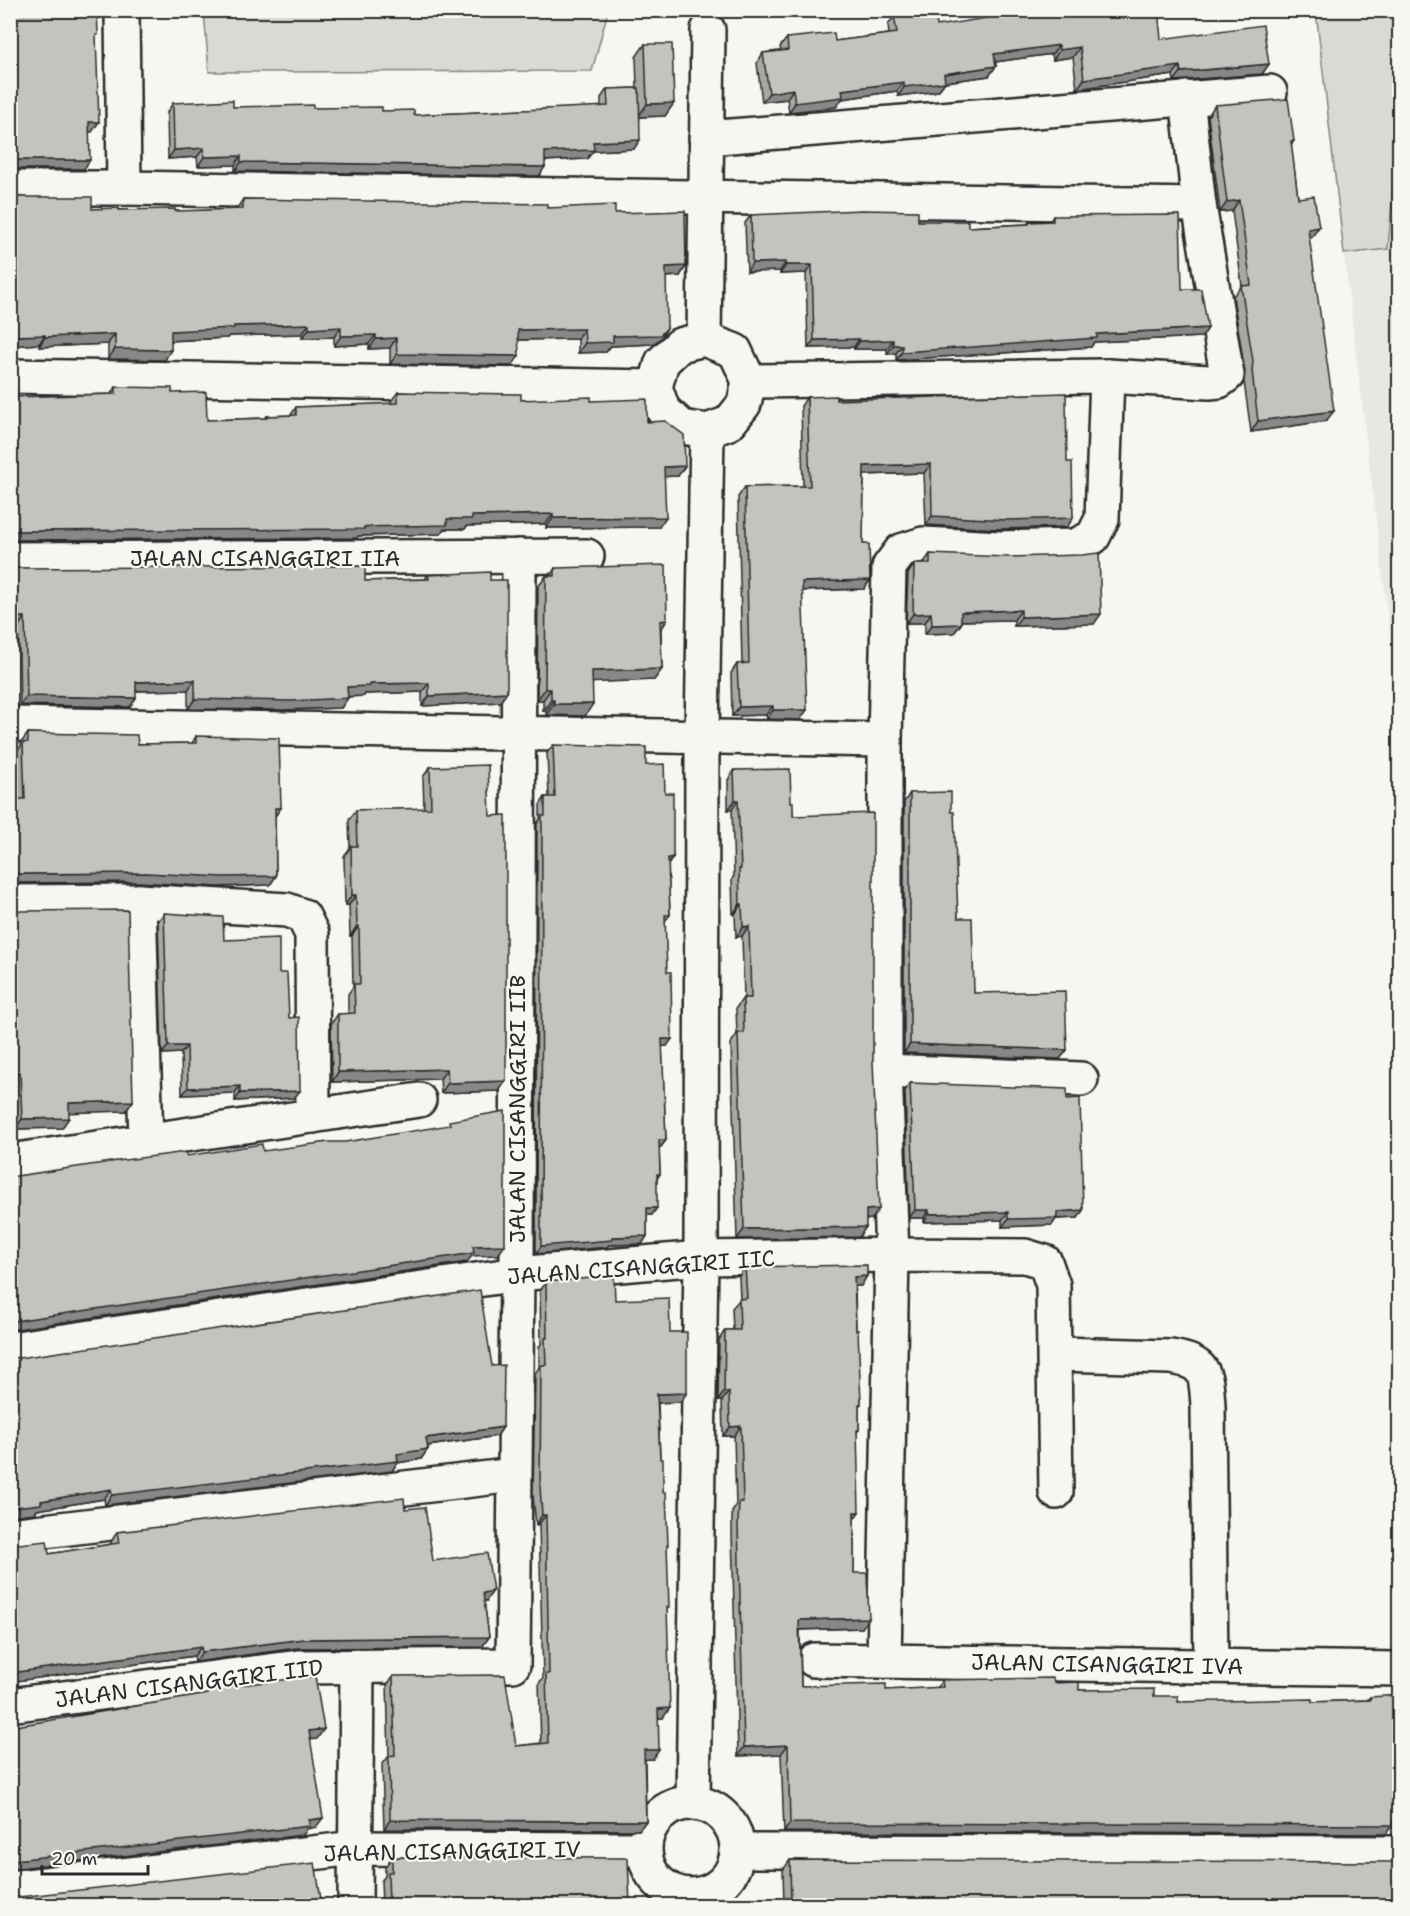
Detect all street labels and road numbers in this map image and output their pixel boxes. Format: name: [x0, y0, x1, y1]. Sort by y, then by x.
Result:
street label: JALAN CISANGGIRI IIA: [130, 544, 400, 573]
street label: JALAN CISANGGIRI IIB: [503, 975, 532, 1243]
street label: JALAN CISANGGIRI IIC: [506, 1244, 776, 1291]
street label: JALAN CISANGGIRI IVA: [971, 1648, 1243, 1681]
street label: JALAN CISANGGIRI IID: [53, 1653, 325, 1714]
street label: JALAN CISANGGIRI IV: [323, 1835, 581, 1868]

